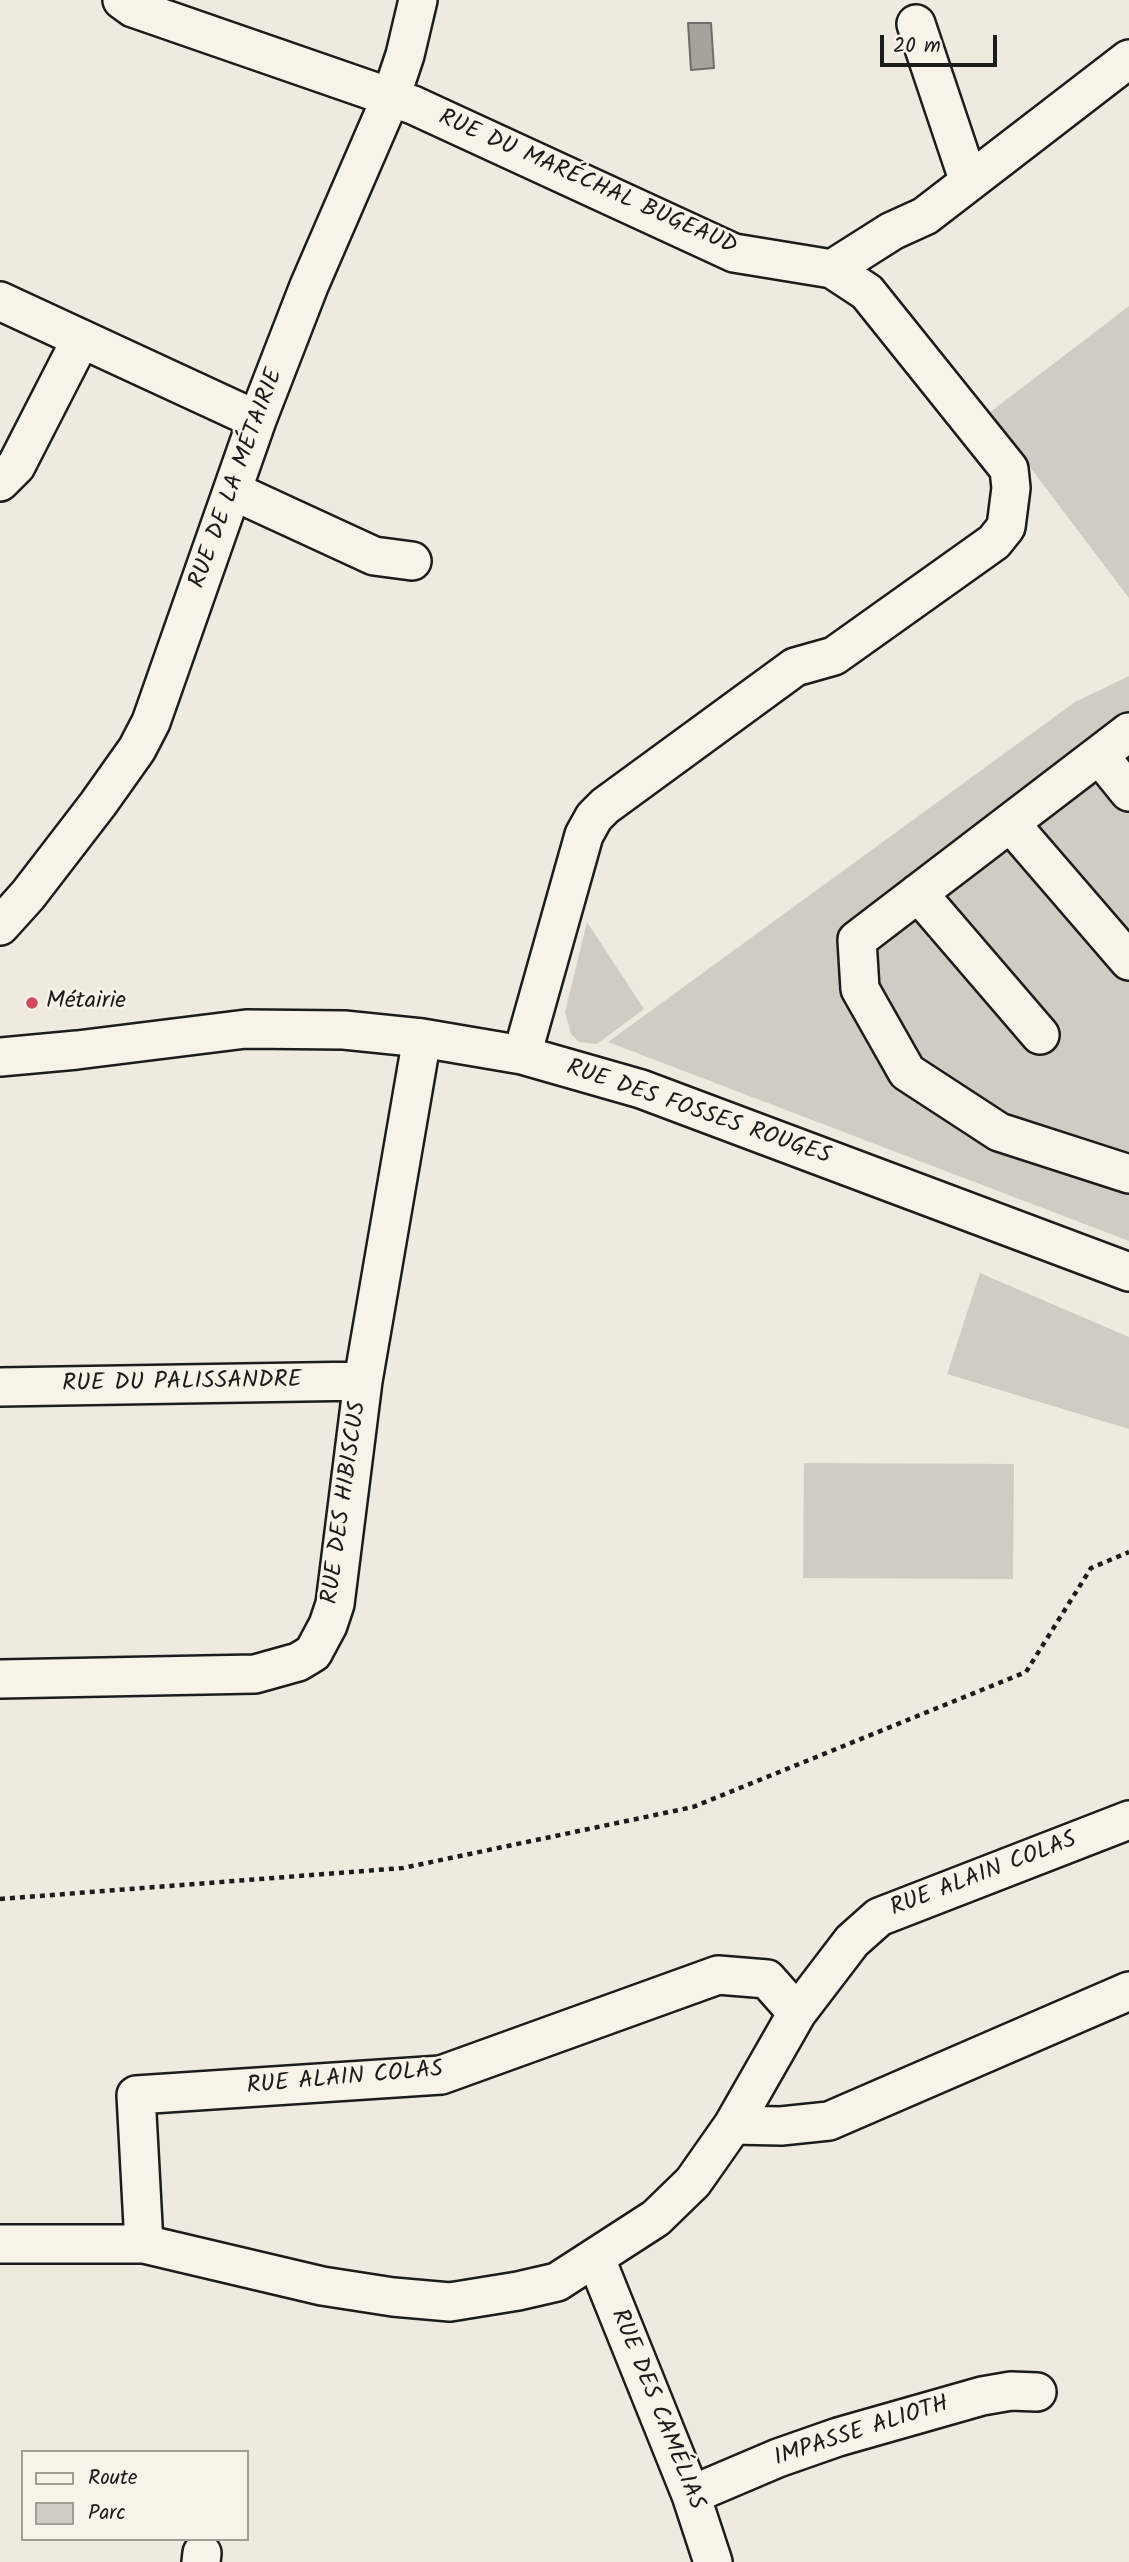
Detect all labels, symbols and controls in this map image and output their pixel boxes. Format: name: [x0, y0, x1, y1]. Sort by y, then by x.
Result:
scale bar: [884, 21, 1001, 65]
text: 20 m: [893, 30, 941, 63]
street label: RUE DU MARÉCHAL BUGEAUD: [433, 105, 741, 263]
street label: RUE DE LA MÉTAIRIE: [185, 365, 291, 593]
place label: Métairie: [46, 989, 126, 1017]
marker: Métairie: [24, 995, 40, 1011]
street label: RUE DES FOSSES ROUGES: [562, 1055, 834, 1173]
street label: RUE DU PALISSANDRE: [62, 1368, 302, 1400]
street label: RUE DES HIBISCUS: [318, 1400, 374, 1606]
street label: RUE ALAIN COLAS: [887, 1827, 1081, 1925]
street label: RUE ALAIN COLAS: [246, 2057, 444, 2103]
street label: RUE DES CAMÉLIAS: [603, 2306, 709, 2514]
street label: IMPASSE ALIOTH: [771, 2391, 953, 2475]
legend: [21, 2450, 248, 2541]
text: Route: [88, 2462, 137, 2495]
text: Parc: [88, 2497, 126, 2530]

